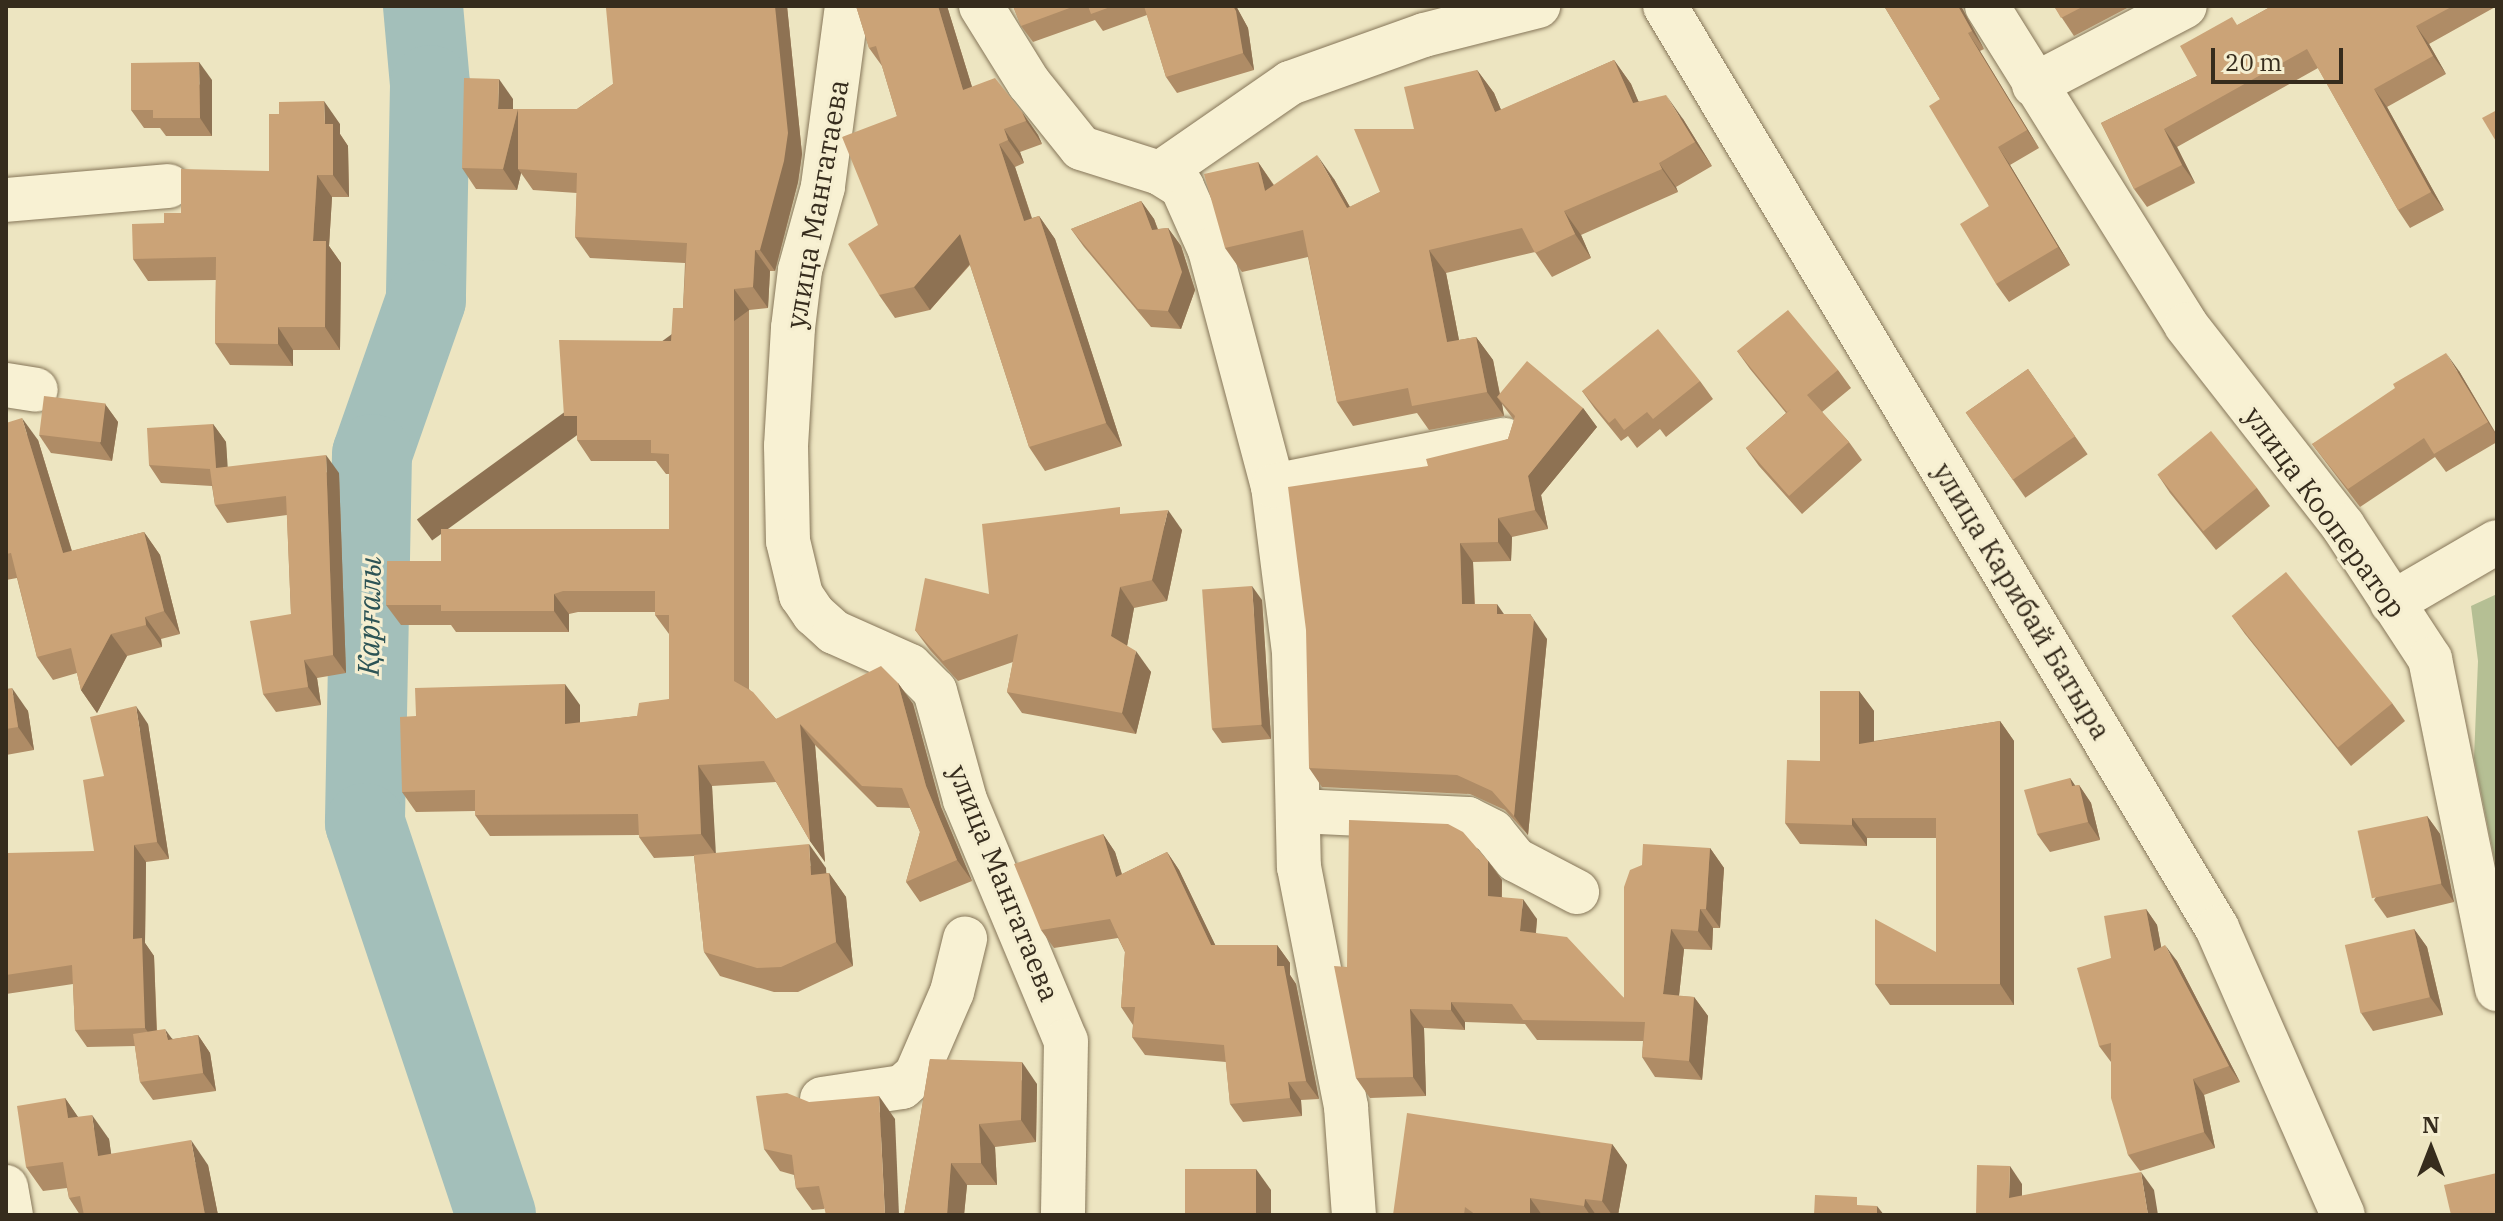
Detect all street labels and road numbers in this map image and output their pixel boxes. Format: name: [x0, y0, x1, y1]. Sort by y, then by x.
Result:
street label: улица Мангатаева: [779, 77, 855, 331]
street label: улица Кооператор: [2237, 400, 2413, 624]
street label: улица Карибай Батыра: [1926, 456, 2118, 746]
street label: улица Мангатаева: [941, 760, 1067, 1006]

